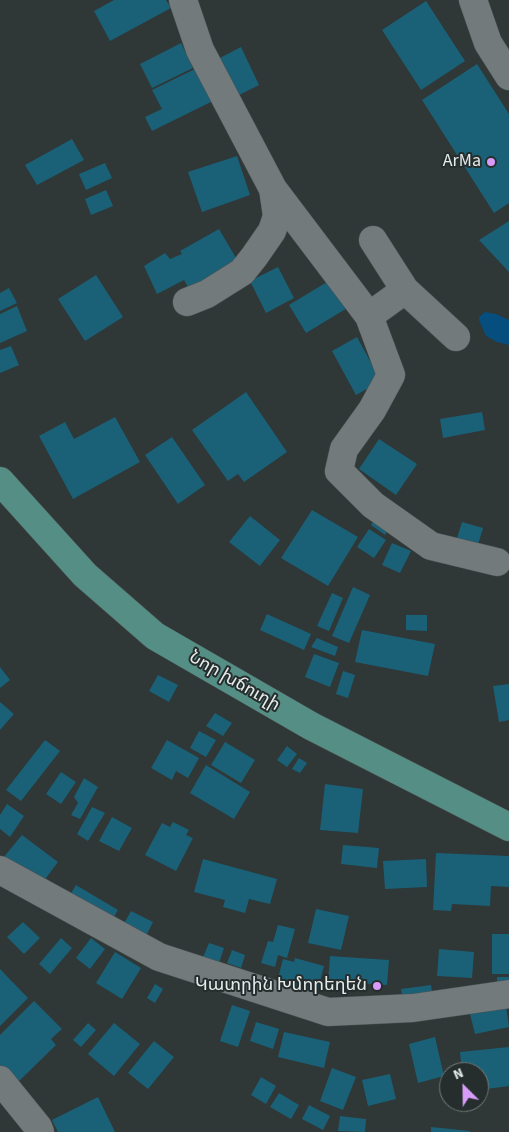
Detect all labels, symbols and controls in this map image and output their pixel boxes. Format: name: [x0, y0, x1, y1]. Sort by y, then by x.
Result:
place label: ArMa: [443, 151, 481, 173]
marker: ArMa: [485, 156, 497, 168]
street label: Նոր խճուղի: [185, 647, 283, 717]
place label: Կատրին Խմորեղեն: [195, 975, 367, 997]
marker: Կատրին Խմորեղեն: [371, 980, 383, 992]
north arrow: [439, 1062, 489, 1112]
text: N: [450, 1063, 467, 1085]

